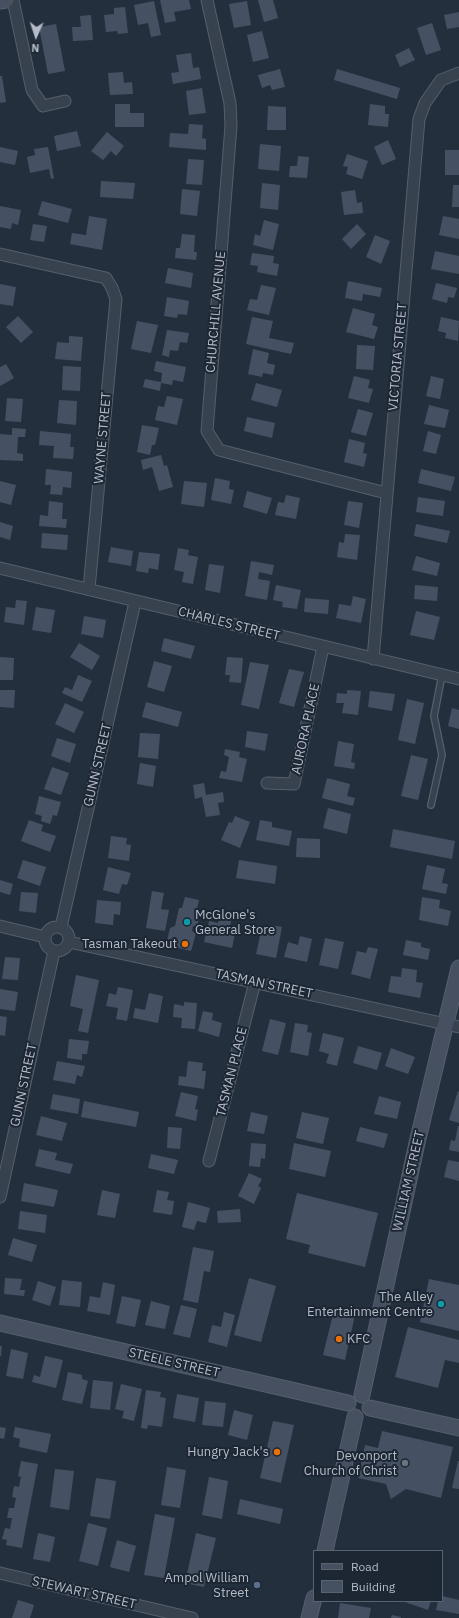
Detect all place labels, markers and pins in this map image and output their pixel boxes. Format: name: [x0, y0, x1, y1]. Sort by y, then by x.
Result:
place label: McGlone's General Store: [195, 907, 275, 938]
marker: McGlone's General Store: [182, 917, 192, 927]
place label: Tasman Takeout: [82, 936, 177, 952]
marker: Tasman Takeout: [180, 939, 190, 949]
place label: The Alley Entertainment Centre: [307, 1289, 433, 1320]
marker: The Alley Entertainment Centre: [436, 1299, 446, 1309]
place label: KFC: [347, 1331, 370, 1347]
marker: KFC: [334, 1334, 344, 1344]
place label: Hungry Jack's: [187, 1444, 269, 1460]
marker: Hungry Jack's: [272, 1447, 282, 1457]
place label: Devonport Church of Christ: [304, 1448, 397, 1479]
marker: Devonport Church of Christ: [400, 1458, 410, 1468]
place label: Ampol William Street: [165, 1570, 249, 1601]
marker: Ampol William Street: [252, 1580, 262, 1590]

